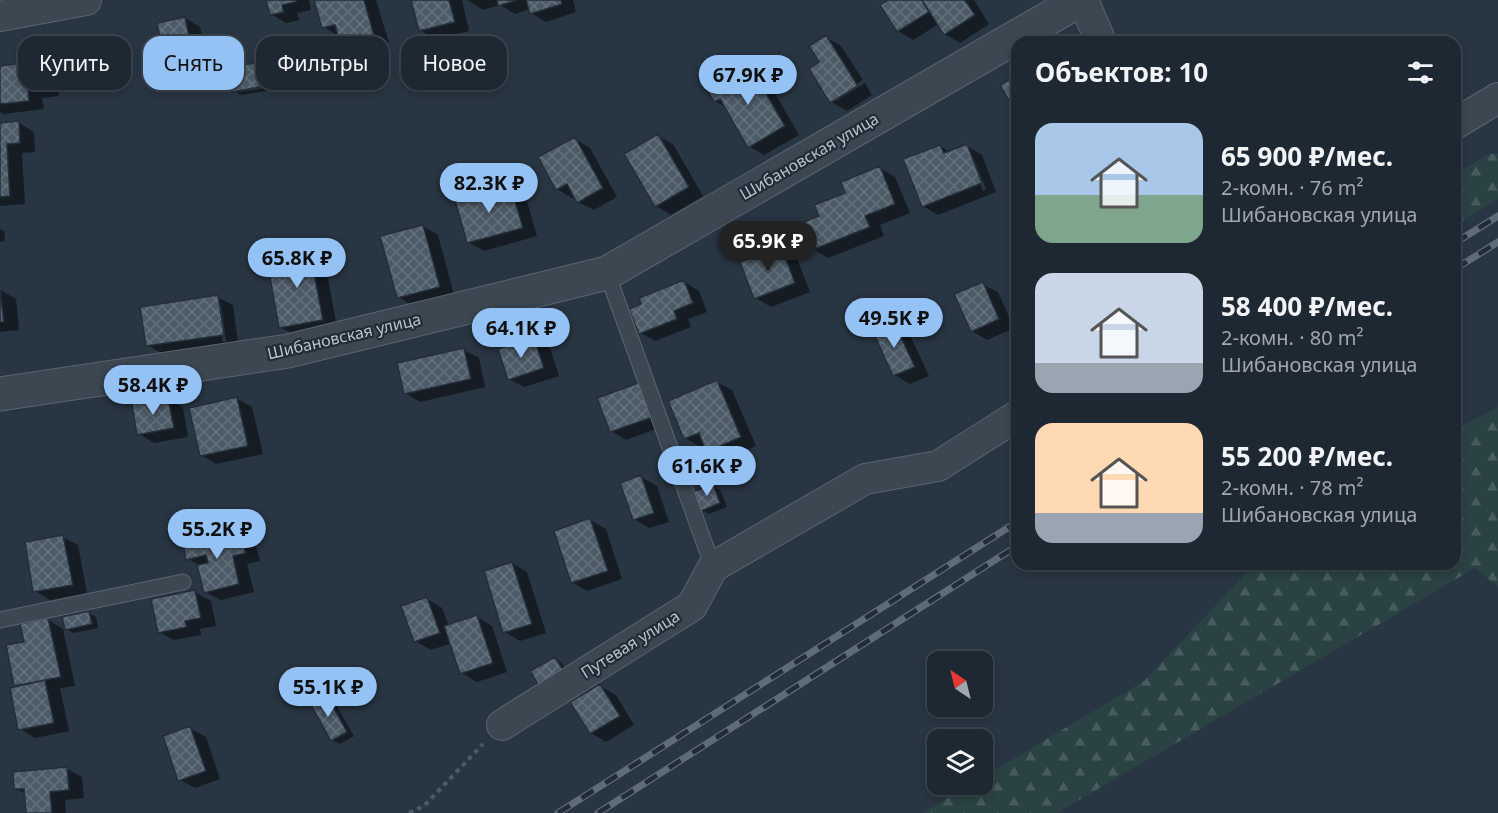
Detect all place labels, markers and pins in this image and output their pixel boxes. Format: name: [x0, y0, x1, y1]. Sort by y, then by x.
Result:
pin: 67.9K ₽: [693, 55, 803, 106]
pin: 82.3K ₽: [434, 163, 544, 214]
pin: 65.9K ₽: [713, 221, 823, 272]
pin: 65.8K ₽: [242, 238, 352, 289]
pin: 49.5K ₽: [839, 298, 949, 349]
pin: 64.1K ₽: [466, 308, 576, 359]
pin: 58.4K ₽: [98, 365, 208, 416]
pin: 61.6K ₽: [652, 446, 762, 497]
pin: 55.2K ₽: [162, 509, 272, 560]
pin: 55.1K ₽: [273, 667, 383, 718]

